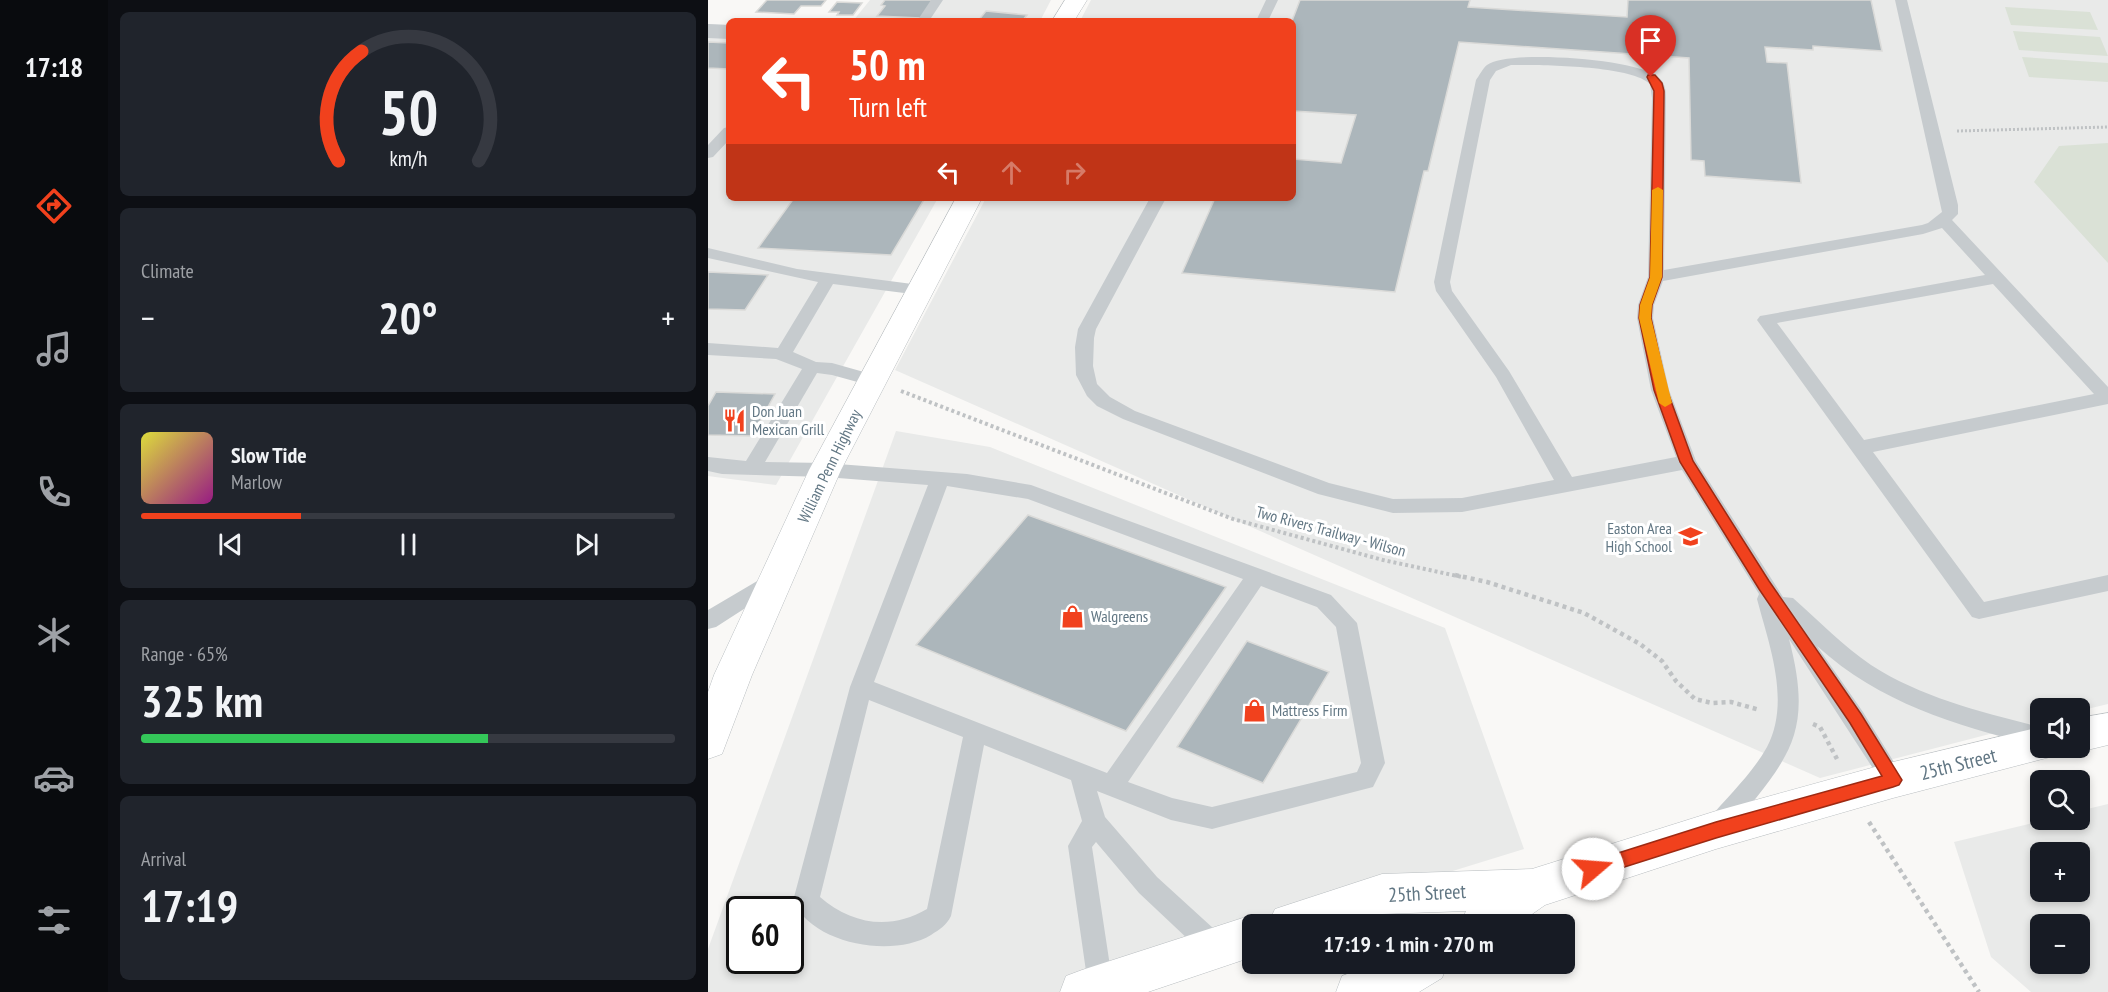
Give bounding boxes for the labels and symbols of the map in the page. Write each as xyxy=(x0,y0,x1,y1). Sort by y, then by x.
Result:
pin xyxy=(1625,15,1676,77)
place label: Don Juan Mexican Grill xyxy=(752,401,825,439)
street label: William Penn Highway xyxy=(793,406,865,526)
restaurant icon: Don Juan Mexican Grill xyxy=(721,407,747,433)
street label: Two Rivers Trailway - Wilson xyxy=(1254,501,1408,561)
place label: Easton Area High School xyxy=(1605,518,1672,556)
school or university icon: Easton Area High School xyxy=(1677,524,1703,550)
shop icon: Walgreens xyxy=(1060,603,1086,629)
place label: Walgreens xyxy=(1091,606,1148,626)
shop icon: Mattress Firm xyxy=(1241,697,1267,723)
place label: Mattress Firm xyxy=(1272,700,1347,720)
street label: 25th Street xyxy=(1917,742,1999,786)
position arrow xyxy=(1561,837,1625,901)
street label: 25th Street xyxy=(1387,878,1467,908)
speed limit sign: 60 xyxy=(726,896,804,974)

